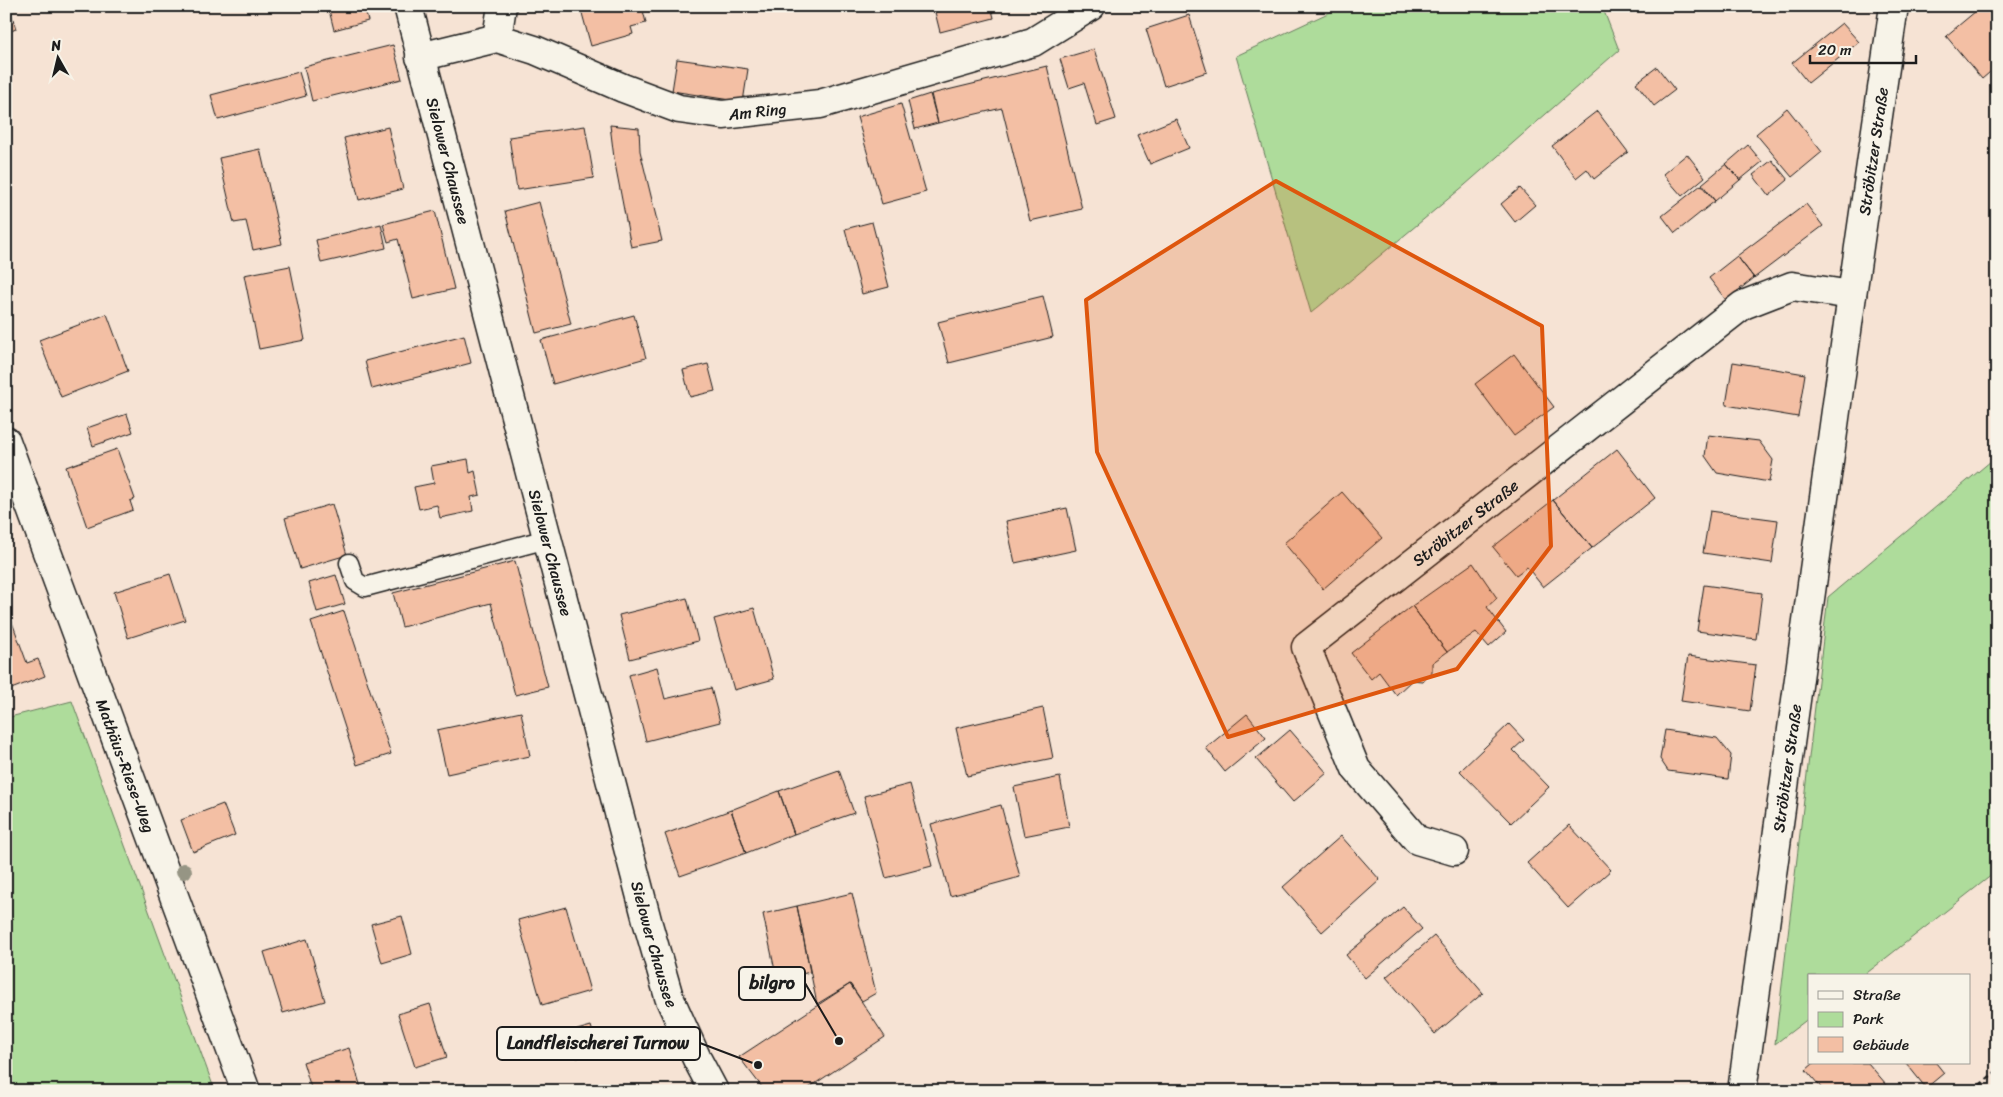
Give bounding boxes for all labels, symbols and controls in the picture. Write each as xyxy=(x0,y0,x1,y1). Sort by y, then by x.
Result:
north arrow xyxy=(32,32,82,82)
scale bar xyxy=(1810,32,1917,64)
text: N xyxy=(49,33,63,59)
text: 20 m xyxy=(1818,37,1852,63)
street label: Ströbitzer Straße xyxy=(1850,85,1897,217)
street label: Sielower Chaussee xyxy=(417,94,479,228)
street label: Am Ring xyxy=(726,94,788,129)
street label: Ströbitzer Straße xyxy=(1406,472,1525,574)
street label: Sielower Chaussee xyxy=(520,486,581,620)
street label: Mathäus-Riese-Weg xyxy=(87,695,163,837)
street label: Ströbitzer Straße xyxy=(1764,702,1810,834)
street label: Sielower Chaussee xyxy=(622,878,686,1013)
callout: bilgro xyxy=(739,967,805,1000)
text: bilgro xyxy=(748,967,796,999)
legend xyxy=(1808,974,1970,1064)
text: Straße xyxy=(1853,982,1901,1008)
text: Park xyxy=(1853,1006,1884,1032)
callout: Landfleischerei Turnow xyxy=(497,1027,700,1060)
text: Landfleischerei Turnow xyxy=(507,1027,690,1059)
text: Gebäude xyxy=(1853,1032,1909,1058)

